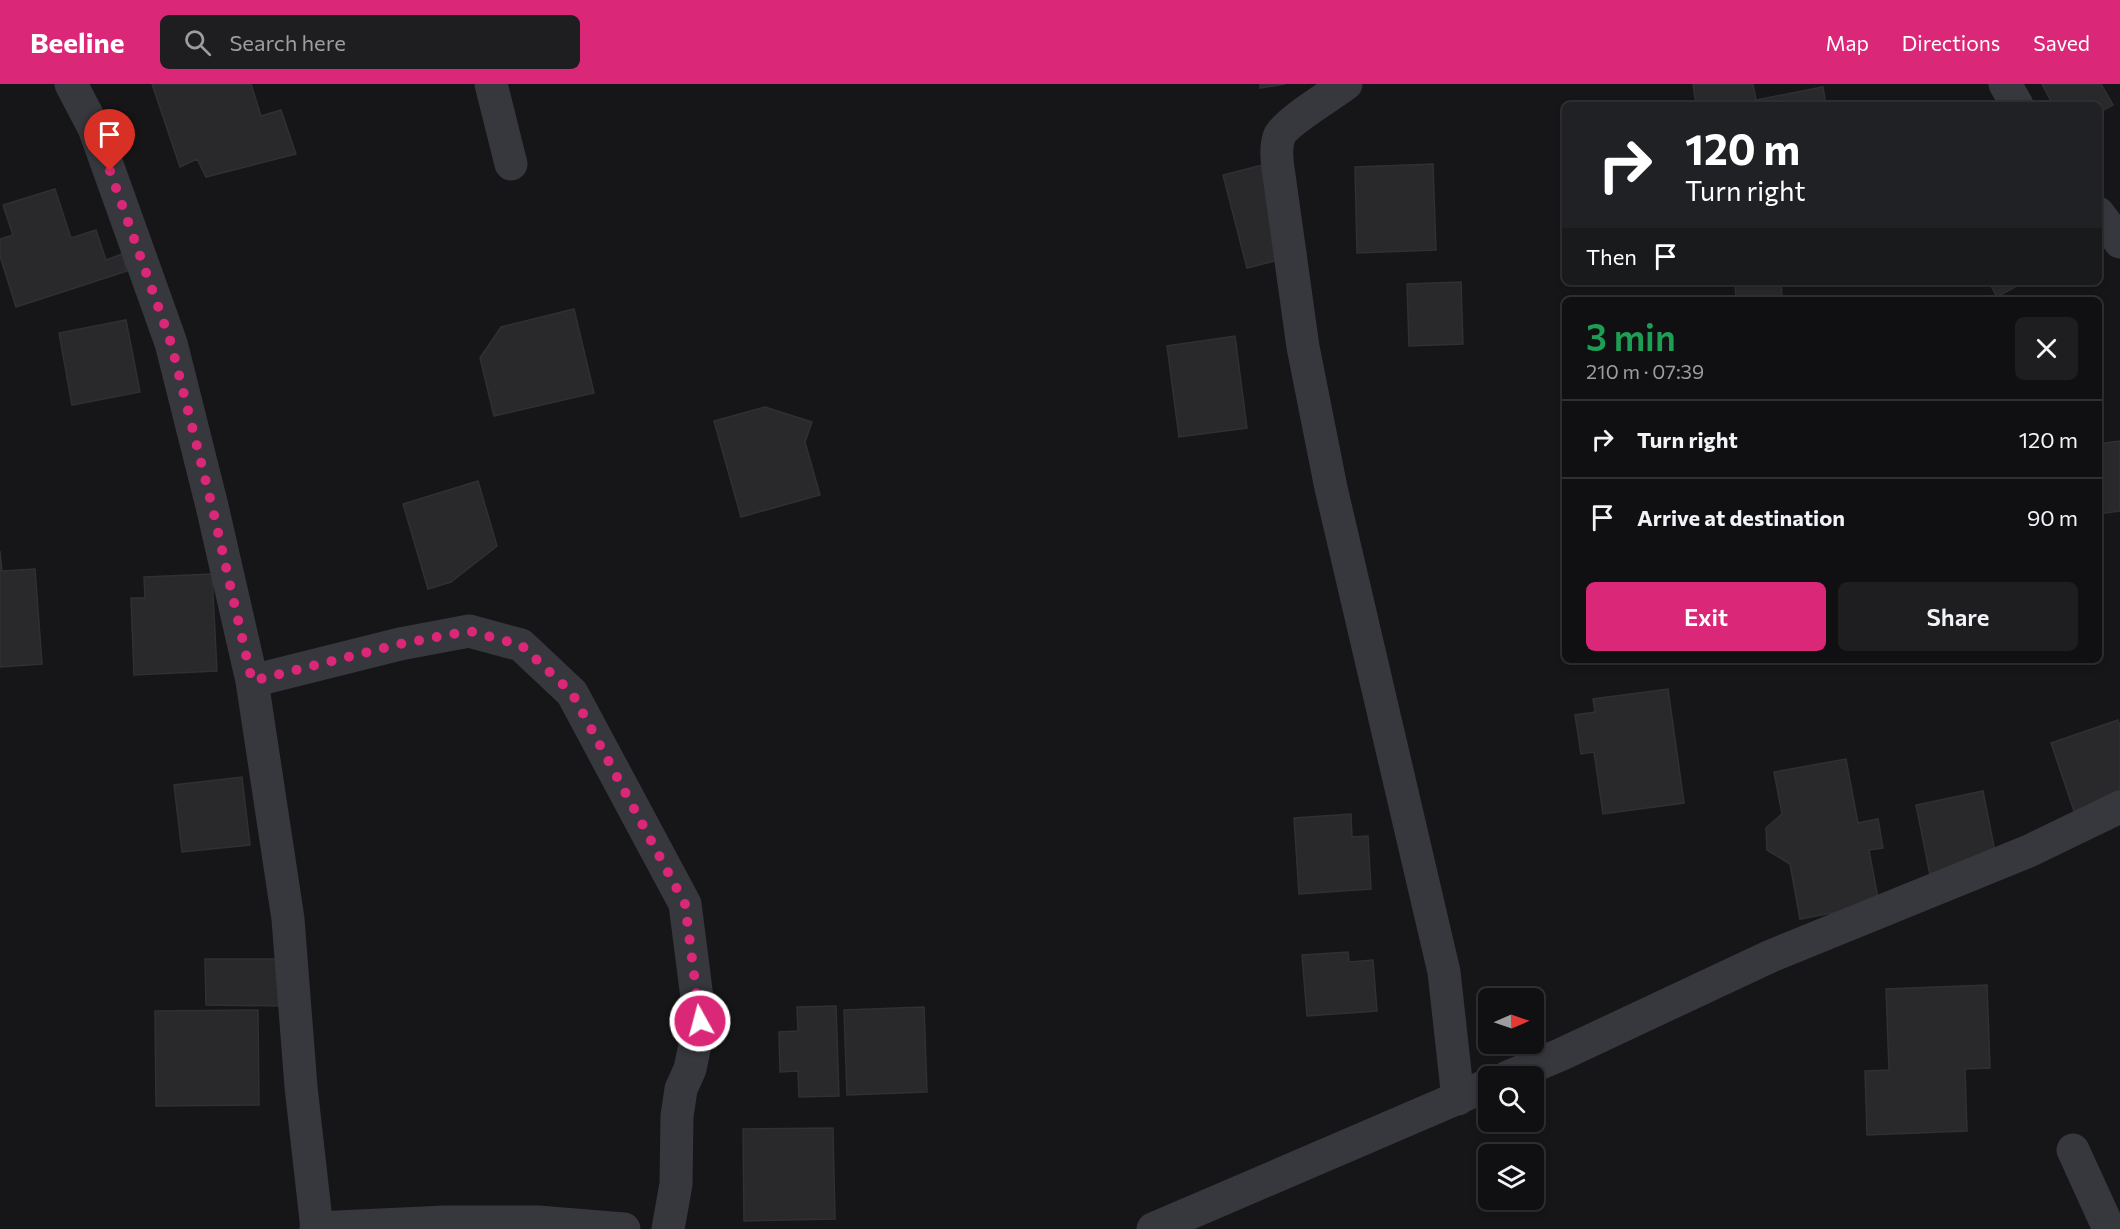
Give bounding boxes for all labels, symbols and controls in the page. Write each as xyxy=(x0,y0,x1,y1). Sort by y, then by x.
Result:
search box xyxy=(160,15,580,69)
text: Beeline xyxy=(30,25,124,59)
icon: search xyxy=(181,26,214,59)
text: Search here xyxy=(229,29,346,56)
text: Map xyxy=(1826,30,1869,55)
text: Directions xyxy=(1902,30,2000,55)
text: Saved xyxy=(2033,30,2090,55)
pin xyxy=(84,109,135,171)
icon: arrive xyxy=(93,118,126,151)
text: 120 m xyxy=(1685,122,1800,174)
icon: right xyxy=(1586,126,1664,204)
text: Turn right xyxy=(1685,174,1805,207)
icon: arrive xyxy=(1649,240,1682,273)
text: Then xyxy=(1586,243,1637,270)
text: 3 min xyxy=(1586,314,1676,358)
button: close xyxy=(2015,317,2078,380)
text: 210 m · 07:39 xyxy=(1586,359,1704,383)
icon: right xyxy=(1586,423,1619,456)
text: Turn right xyxy=(1637,426,1738,453)
text: 120 m xyxy=(2019,426,2078,453)
icon: arrive xyxy=(1586,501,1619,534)
text: Arrive at destination xyxy=(1637,504,1845,531)
text: 90 m xyxy=(2027,504,2078,531)
button: Exit xyxy=(1586,582,1826,651)
button: Share xyxy=(1838,582,2078,651)
north arrow xyxy=(1478,988,1544,1054)
map controls xyxy=(1478,988,1544,1210)
position arrow xyxy=(668,989,732,1053)
button: search xyxy=(1478,1066,1544,1132)
button: layers xyxy=(1478,1144,1544,1210)

